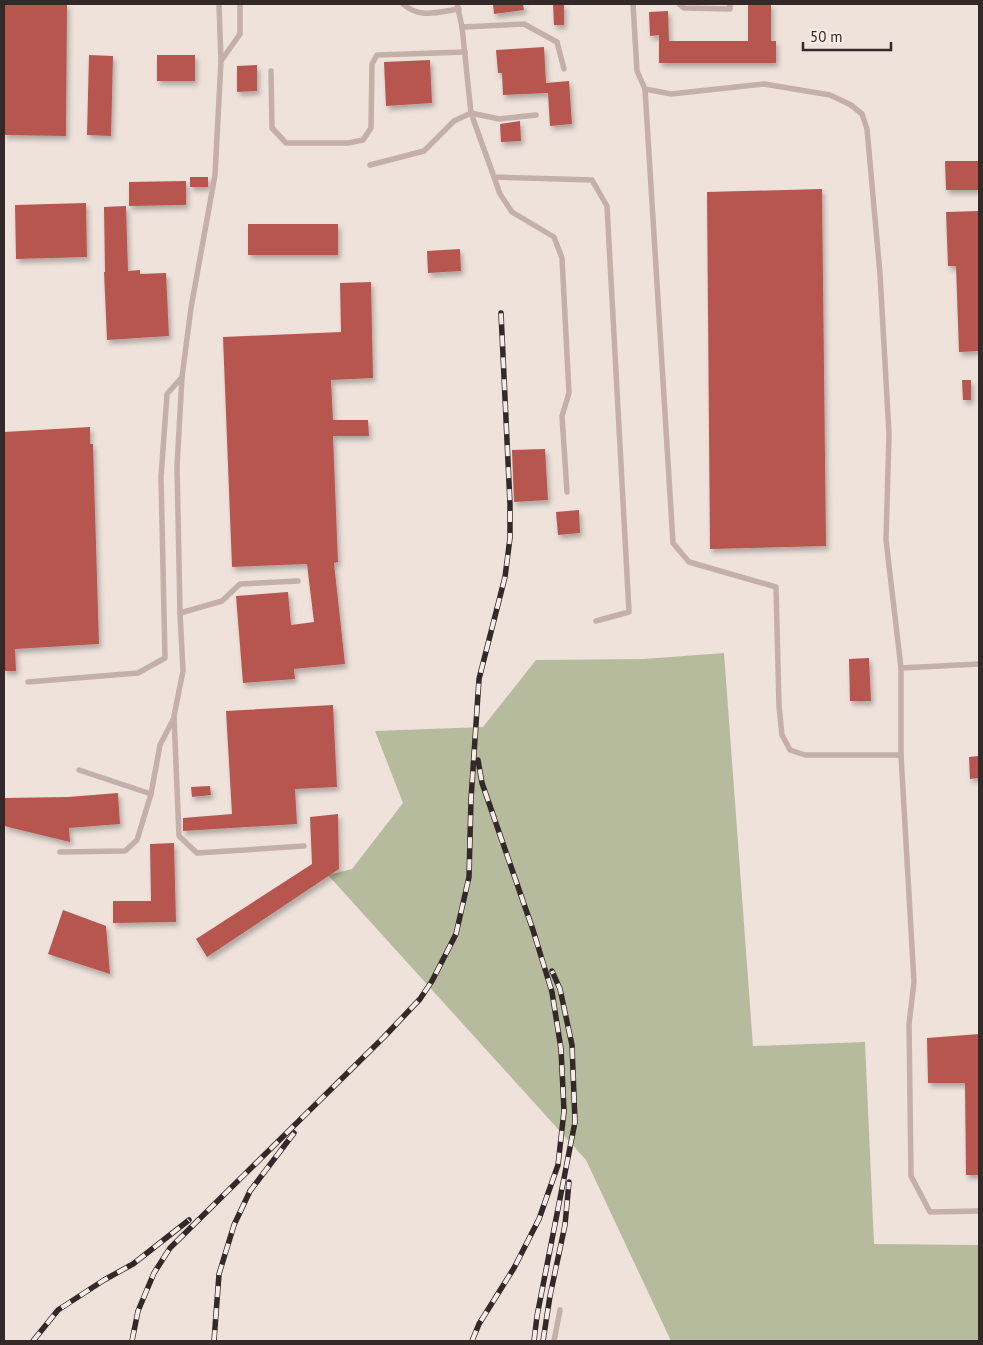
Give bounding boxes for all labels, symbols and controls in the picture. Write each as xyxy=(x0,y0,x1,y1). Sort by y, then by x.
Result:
scale bar xyxy=(803,20,890,52)
text: 50 m xyxy=(810,27,843,46)

